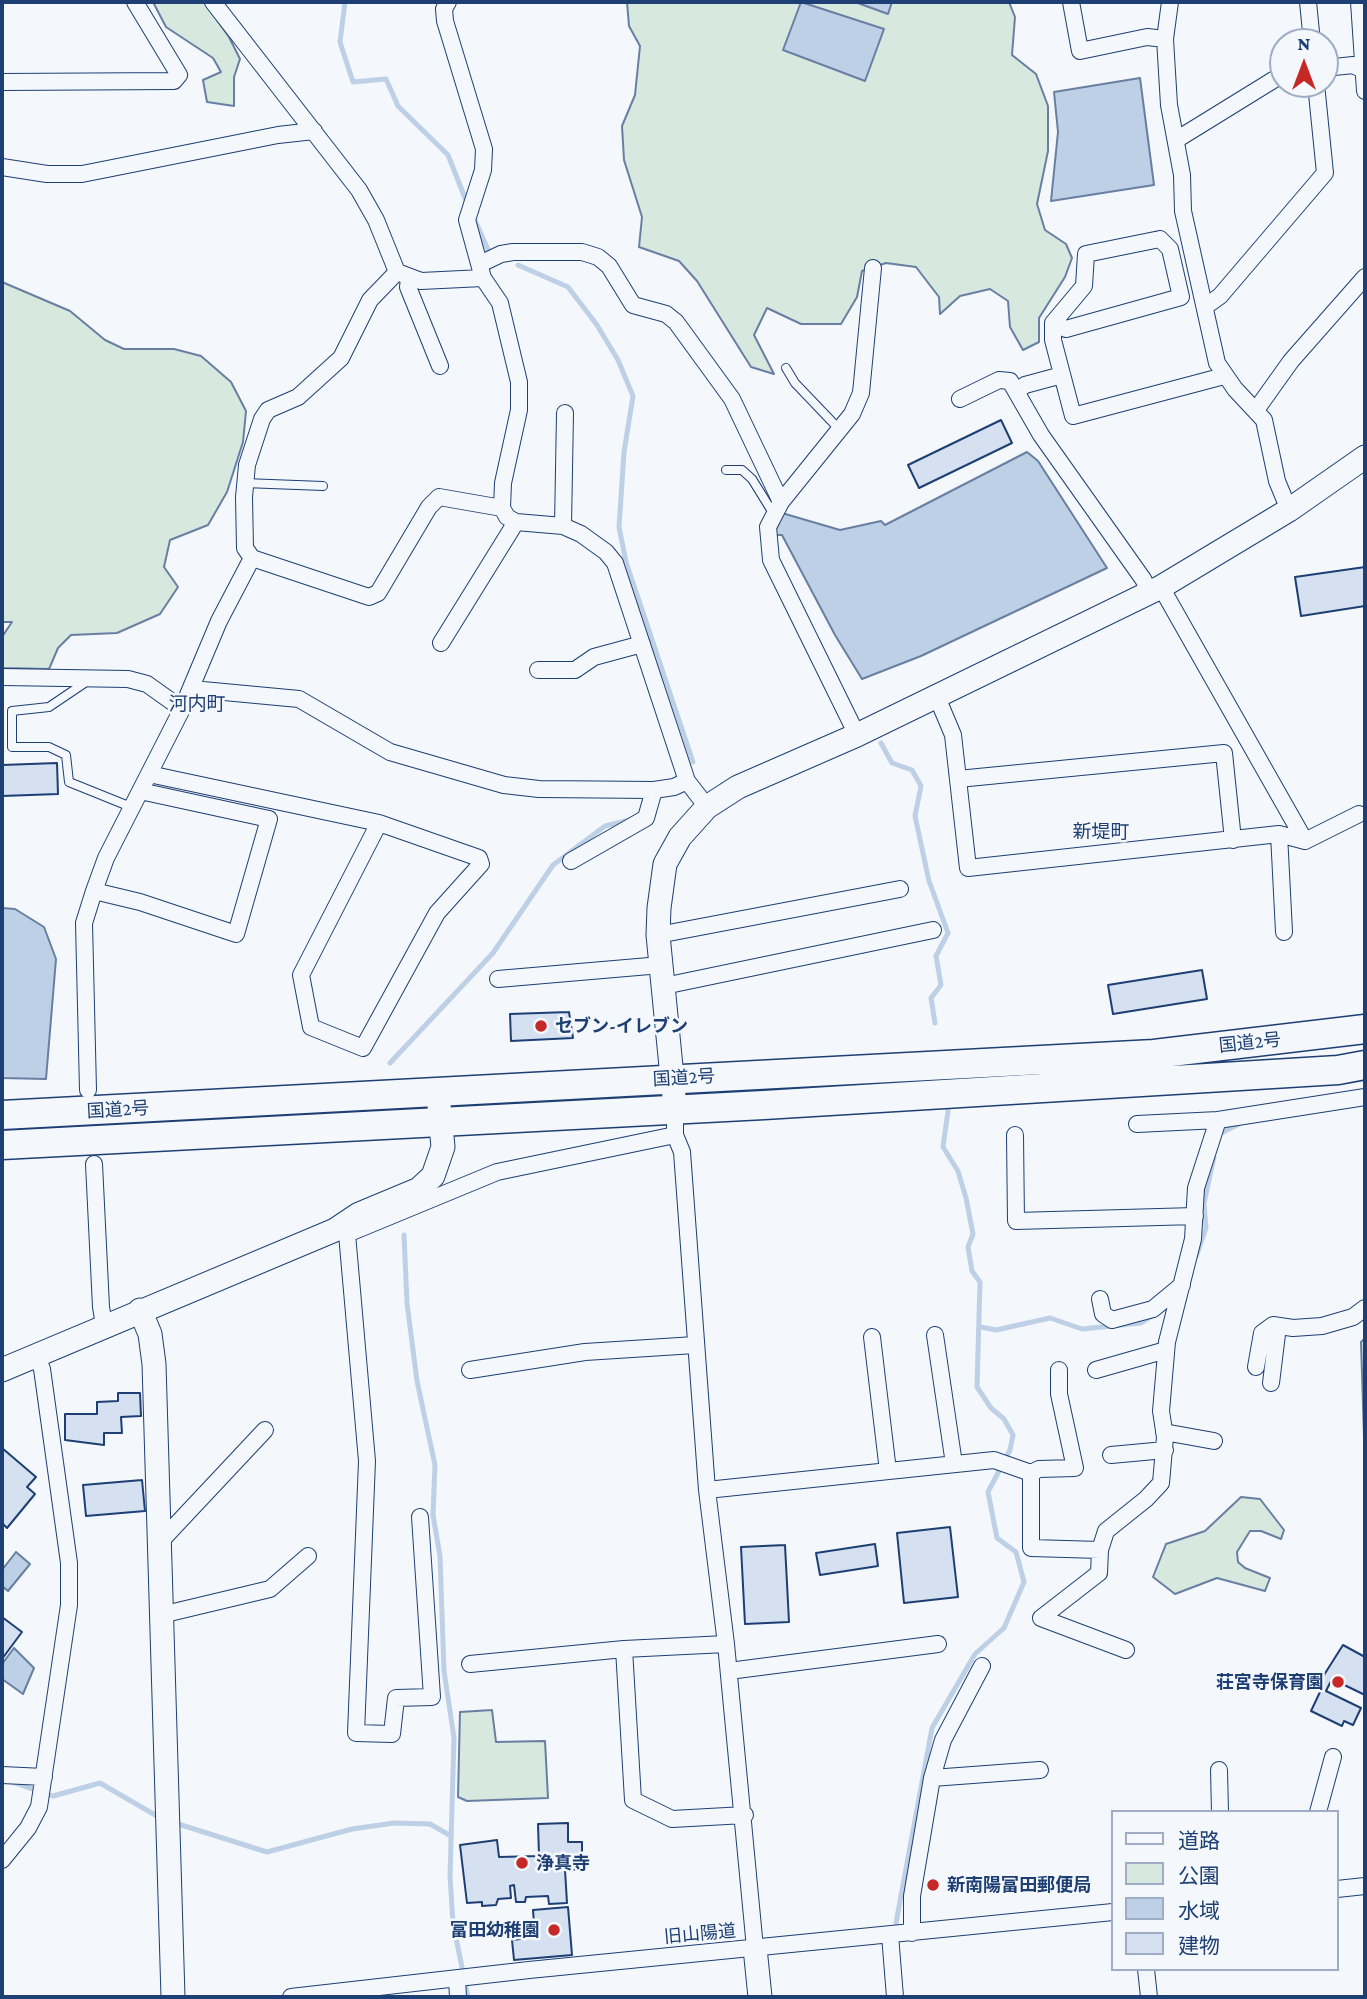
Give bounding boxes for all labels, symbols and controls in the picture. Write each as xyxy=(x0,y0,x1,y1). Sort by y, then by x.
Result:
north arrow xyxy=(1269,28,1339,98)
text: N xyxy=(1298,33,1310,54)
district label: 河内町 xyxy=(169,693,225,715)
district label: 新堤町 xyxy=(1073,821,1129,843)
place label: セブン-イレブン xyxy=(555,1015,688,1037)
marker: セブン-イレブン xyxy=(533,1018,549,1034)
street label: 国道2号 xyxy=(1218,1029,1282,1057)
street label: 国道2号 xyxy=(652,1066,716,1090)
street label: 国道2号 xyxy=(86,1098,150,1122)
place label: 荘宮寺保育園 xyxy=(1216,1671,1324,1693)
marker: 荘宮寺保育園 xyxy=(1330,1674,1346,1690)
legend xyxy=(1112,1810,1339,1971)
text: 道路 xyxy=(1178,1829,1220,1853)
place label: 浄真寺 xyxy=(536,1852,590,1874)
marker: 浄真寺 xyxy=(514,1855,530,1871)
text: 公園 xyxy=(1178,1864,1220,1888)
place label: 新南陽富田郵便局 xyxy=(947,1874,1091,1896)
marker: 新南陽富田郵便局 xyxy=(925,1877,941,1893)
text: 水域 xyxy=(1178,1899,1220,1923)
place label: 富田幼稚園 xyxy=(450,1919,540,1941)
street label: 旧山陽道 xyxy=(663,1920,737,1948)
marker: 富田幼稚園 xyxy=(546,1922,562,1938)
text: 建物 xyxy=(1178,1934,1220,1958)

